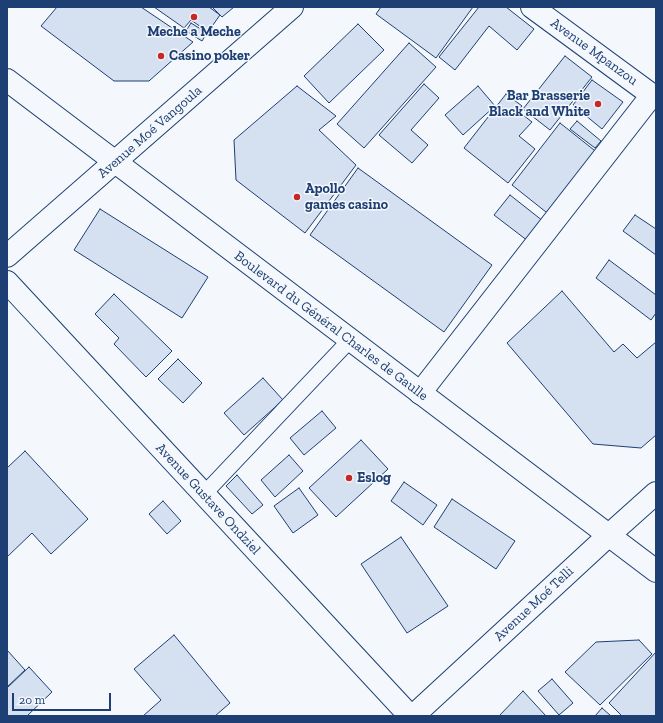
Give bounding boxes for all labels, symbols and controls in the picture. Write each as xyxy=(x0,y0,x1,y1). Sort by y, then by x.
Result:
marker: Meche a Meche xyxy=(189,12,199,22)
street label: Avenue Mpanzou xyxy=(547,15,641,89)
place label: Meche a Meche xyxy=(147,24,241,40)
place label: Casino poker xyxy=(169,48,250,64)
marker: Casino poker xyxy=(156,51,166,61)
street label: Avenue Moé Vangoula xyxy=(94,82,206,182)
place label: Bar Brasserie Black and White xyxy=(489,88,590,120)
marker: Bar Brasserie Black and White xyxy=(593,99,603,109)
place label: Apollo games casino xyxy=(305,181,388,214)
marker: Apollo games casino xyxy=(292,192,302,202)
street label: Boulevard du Général Charles de Gaulle xyxy=(231,248,431,404)
street label: Avenue Gustave Ondziel xyxy=(152,440,264,558)
place label: Eslog xyxy=(357,470,391,486)
marker: Eslog xyxy=(344,473,354,483)
street label: Avenue Moé Telli xyxy=(491,563,577,645)
scale bar xyxy=(14,685,113,711)
text: 20 m xyxy=(19,693,45,707)

